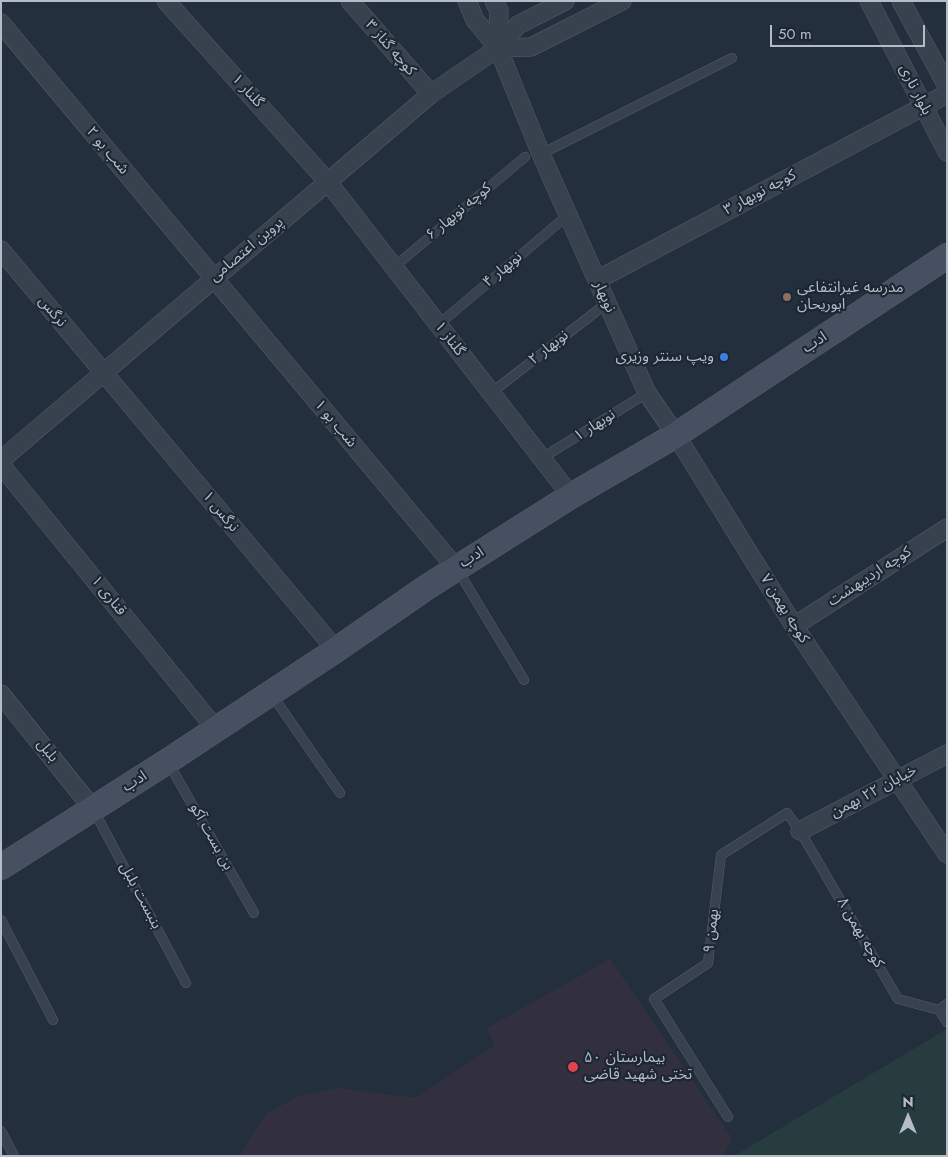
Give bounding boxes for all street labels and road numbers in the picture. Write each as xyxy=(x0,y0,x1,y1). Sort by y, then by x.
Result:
street label: کوچه گناز ۳ xyxy=(361,16,419,80)
street label: بلوار ناری xyxy=(895,62,935,118)
street label: گلنار ۱ xyxy=(227,71,267,111)
street label: شب بو ۲ xyxy=(82,123,132,179)
street label: کوچه نوبهار ۳ xyxy=(721,166,799,220)
street label: کوچه نوبهار ۶ xyxy=(423,180,495,244)
street label: پروین اعتصامی xyxy=(206,214,288,286)
street label: نوبهار ۴ xyxy=(480,248,526,292)
street label: نوبهار xyxy=(589,278,619,316)
street label: نرگس xyxy=(34,293,70,331)
street label: گلناز ۱ xyxy=(430,318,468,360)
street label: نوبهار ۲ xyxy=(525,327,573,369)
street label: ادب xyxy=(799,328,831,358)
street label: شب بو ۱ xyxy=(310,396,360,452)
street label: نوبهار ۱ xyxy=(571,406,619,446)
street label: نرگس ۱ xyxy=(198,488,242,536)
street label: کوچه اردیبهشت xyxy=(825,543,915,611)
street label: ادب xyxy=(456,544,488,572)
street label: کوچه بهمن ۷ xyxy=(756,571,812,647)
street label: قناری ۱ xyxy=(86,572,130,620)
street label: بلبل xyxy=(32,736,62,766)
street label: خیابان ۲۲ بهمن xyxy=(828,762,920,822)
street label: ادب xyxy=(119,768,151,796)
street label: بن بست آکو xyxy=(185,800,237,874)
street label: بنبست بلبل xyxy=(115,860,165,932)
street label: کوچه بهمن ۸ xyxy=(833,895,887,971)
street label: بهمن ۹ xyxy=(700,908,724,954)

